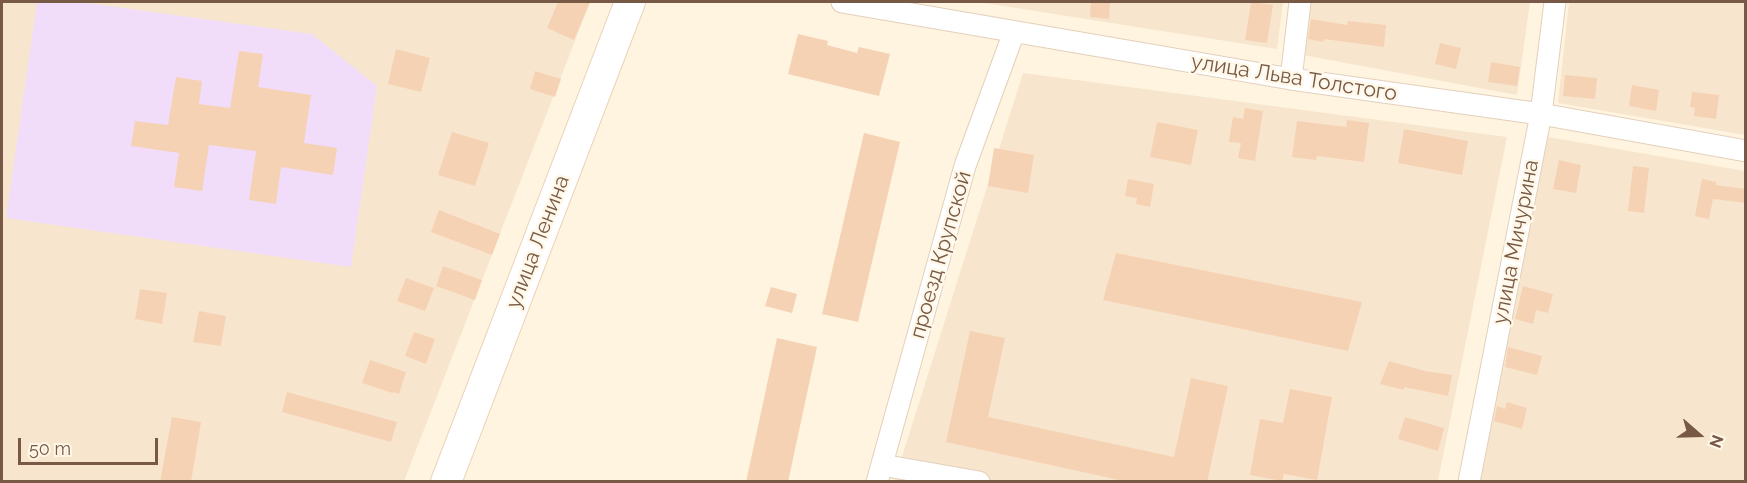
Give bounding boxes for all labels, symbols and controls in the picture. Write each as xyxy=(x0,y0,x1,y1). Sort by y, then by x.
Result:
street label: улица Льва Толстого xyxy=(1189,49,1399,107)
street label: улица Мичурина xyxy=(1488,158,1544,326)
street label: проезд Крупской xyxy=(905,168,977,342)
street label: улица Ленина xyxy=(501,172,575,312)
north arrow xyxy=(1669,405,1729,465)
scale bar xyxy=(21,426,160,464)
text: N xyxy=(1705,432,1727,450)
text: 50 m xyxy=(29,438,71,459)

